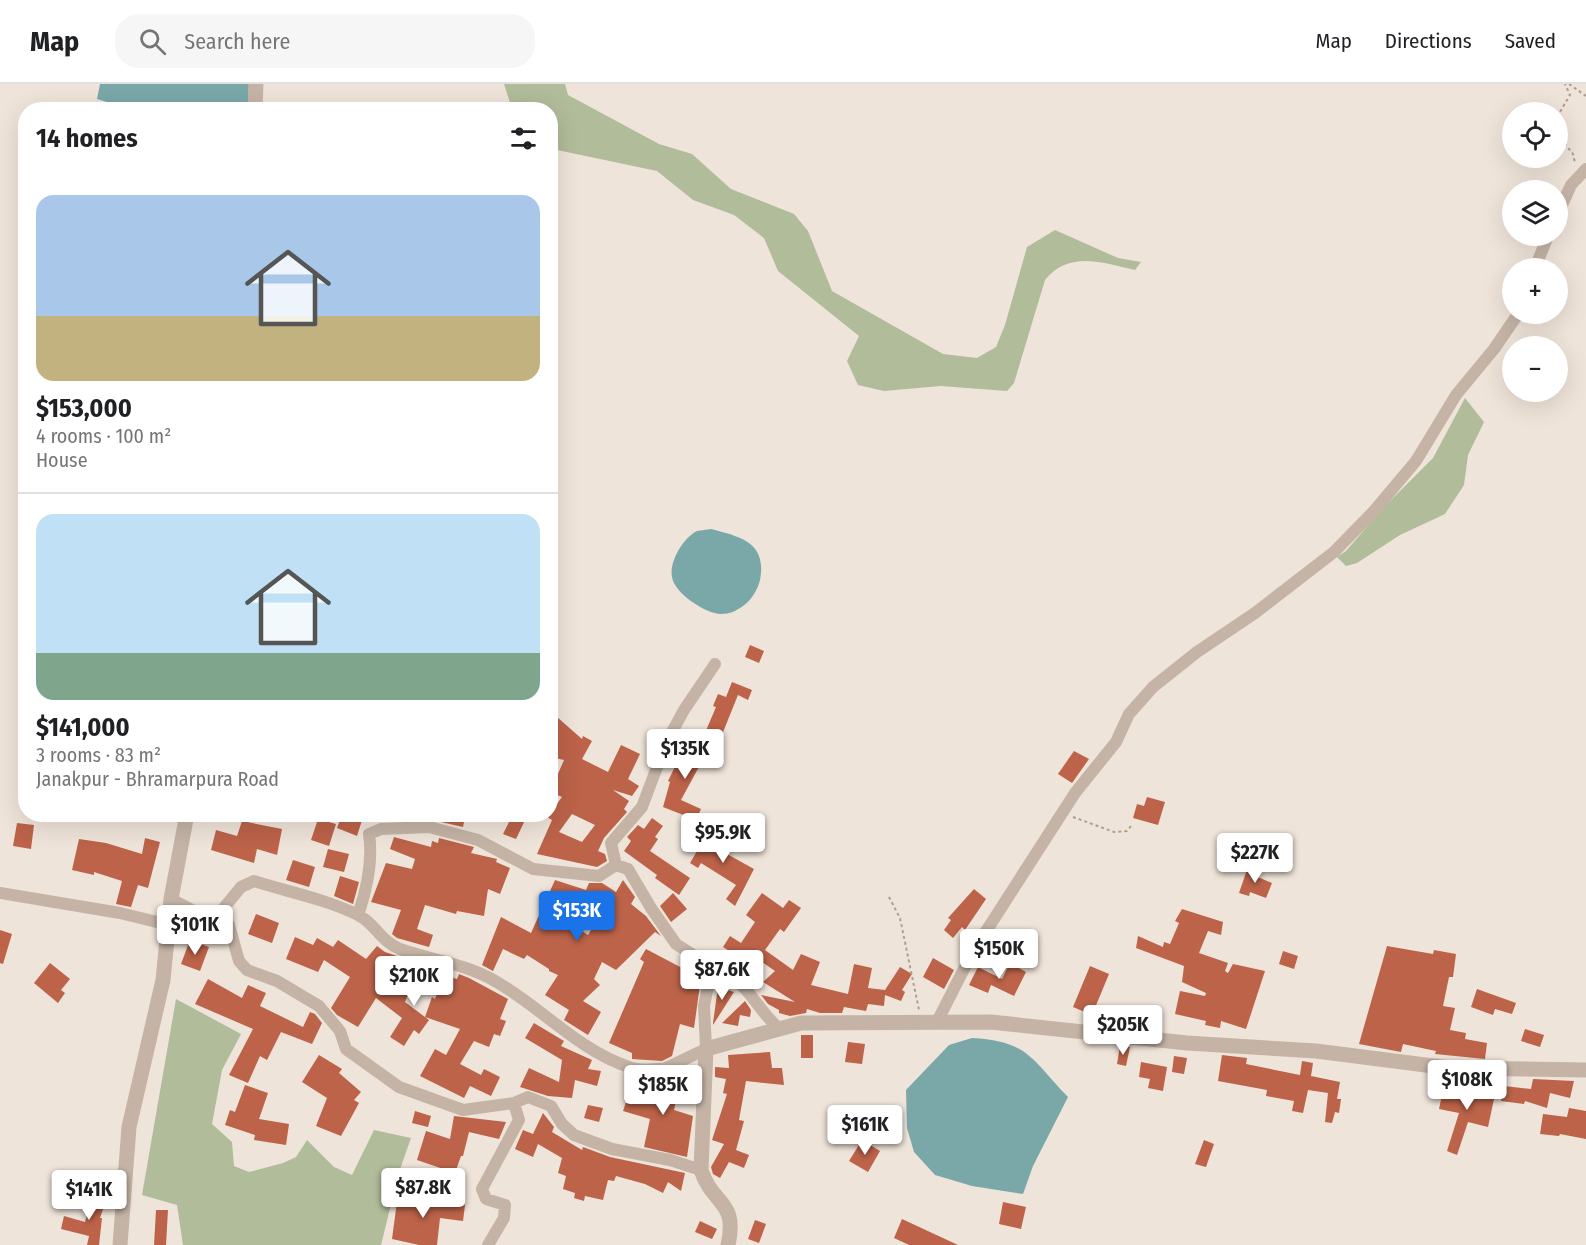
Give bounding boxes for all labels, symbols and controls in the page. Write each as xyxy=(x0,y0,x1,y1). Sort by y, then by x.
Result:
search box xyxy=(115,14,535,68)
text: Map xyxy=(30,25,79,58)
icon: search xyxy=(136,25,169,58)
text: Search here xyxy=(184,28,290,55)
text: Map xyxy=(1315,28,1352,54)
text: Directions xyxy=(1385,28,1472,54)
text: Saved xyxy=(1505,28,1556,54)
map controls xyxy=(1502,102,1568,402)
button: locate xyxy=(1502,102,1568,168)
icon: filters xyxy=(507,122,540,155)
text: 14 homes xyxy=(36,123,138,154)
button: layers xyxy=(1502,180,1568,246)
icon: home xyxy=(234,234,342,342)
button: + xyxy=(1502,258,1568,324)
button: − xyxy=(1502,336,1568,402)
text: $153,000 xyxy=(36,393,132,424)
text: 4 rooms · 100 m² xyxy=(36,424,171,448)
text: House xyxy=(36,448,88,472)
icon: home xyxy=(234,553,342,661)
text: $141,000 xyxy=(36,712,130,743)
pin: $135K xyxy=(643,729,727,780)
text: $135K xyxy=(661,736,709,760)
text: 3 rooms · 83 m² xyxy=(36,743,161,767)
text: Janakpur - Bhramarpura Road xyxy=(36,767,279,791)
pin: $95.9K xyxy=(674,813,772,864)
text: $95.9K xyxy=(695,820,751,844)
pin: $227K xyxy=(1213,833,1297,884)
text: $227K xyxy=(1231,840,1279,864)
pin: $153K xyxy=(535,891,619,942)
text: $153K xyxy=(553,898,601,922)
pin: $101K xyxy=(153,905,237,956)
text: $101K xyxy=(171,912,219,936)
pin: $150K xyxy=(957,929,1041,980)
text: $150K xyxy=(974,936,1024,960)
pin: $87.6K xyxy=(673,950,771,1001)
pin: $210K xyxy=(372,956,456,1007)
text: $87.6K xyxy=(694,957,750,981)
text: $210K xyxy=(389,963,439,987)
pin: $205K xyxy=(1081,1005,1165,1056)
text: $205K xyxy=(1097,1012,1149,1036)
pin: $108K xyxy=(1425,1060,1509,1111)
pin: $185K xyxy=(621,1065,705,1116)
text: $108K xyxy=(1442,1067,1492,1091)
text: $185K xyxy=(638,1072,688,1096)
pin: $161K xyxy=(823,1105,907,1156)
text: $161K xyxy=(841,1112,889,1136)
pin: $87.8K xyxy=(374,1168,472,1219)
pin: $141K xyxy=(47,1170,131,1221)
text: $87.8K xyxy=(395,1175,451,1199)
text: $141K xyxy=(66,1177,112,1201)

